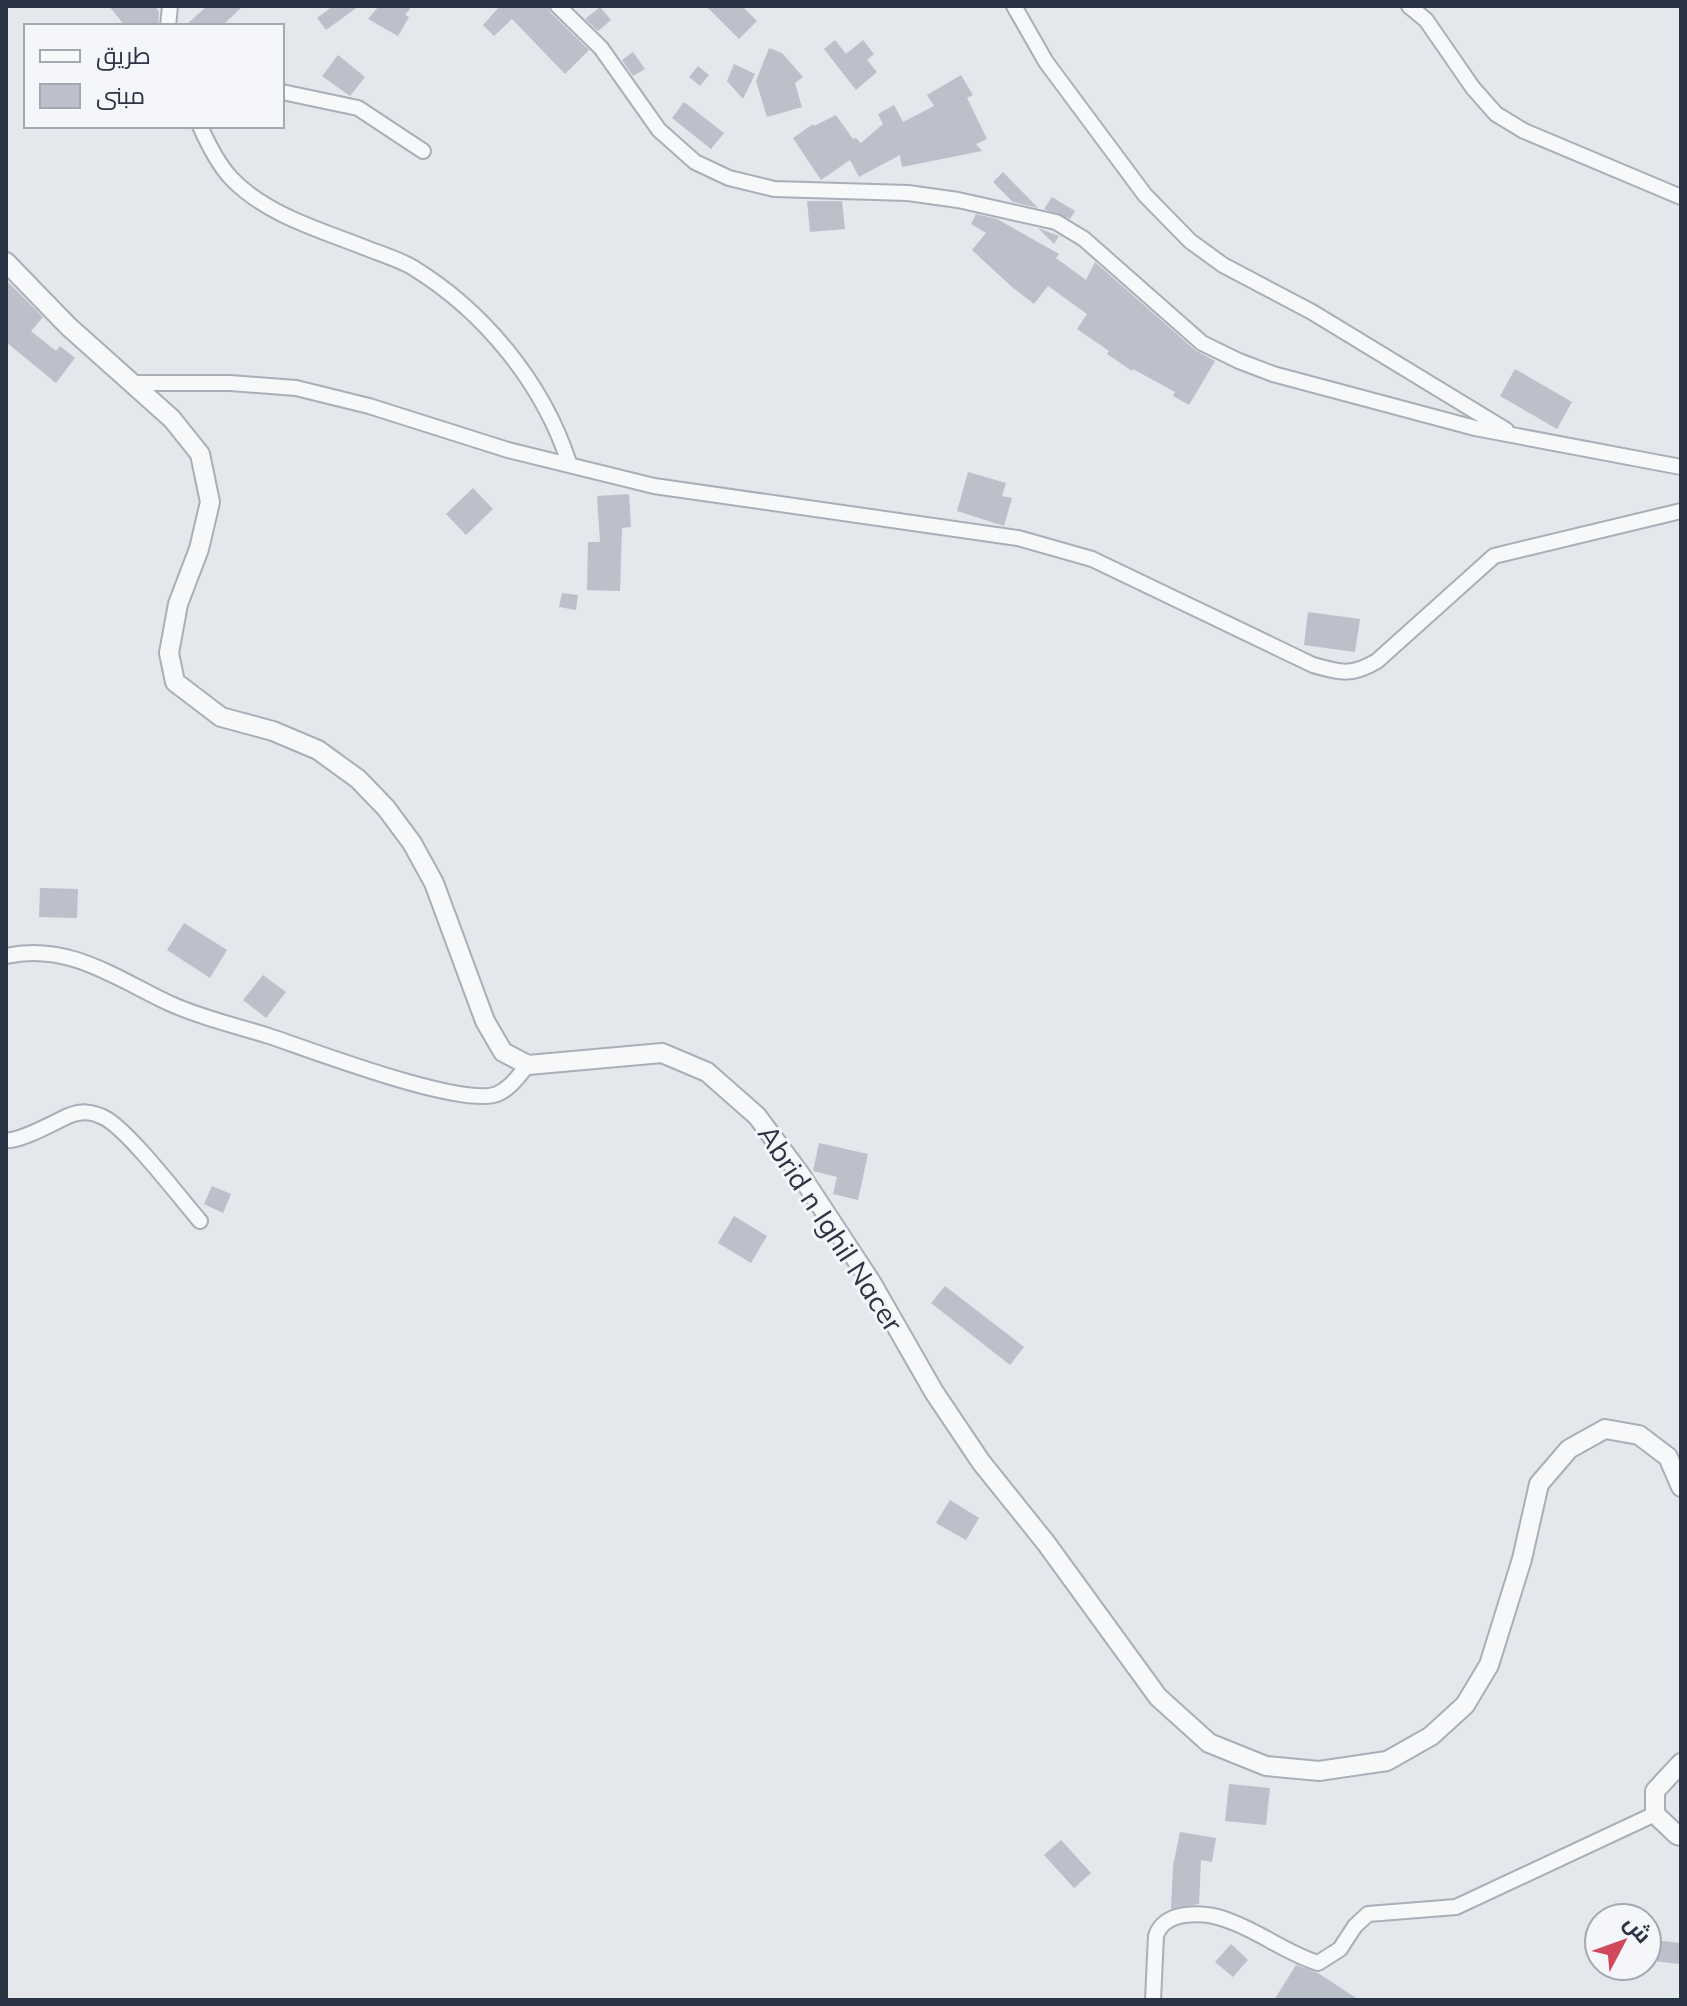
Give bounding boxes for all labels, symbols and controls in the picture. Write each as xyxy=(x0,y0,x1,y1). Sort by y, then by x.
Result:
legend xyxy=(24,24,284,128)
text: طريق xyxy=(96,40,151,71)
text: مبنى xyxy=(96,80,145,110)
street label: Abrid n Ighil Nacer xyxy=(751,1118,911,1339)
north arrow xyxy=(1583,1902,1663,1982)
text: ش xyxy=(1618,1909,1658,1949)

